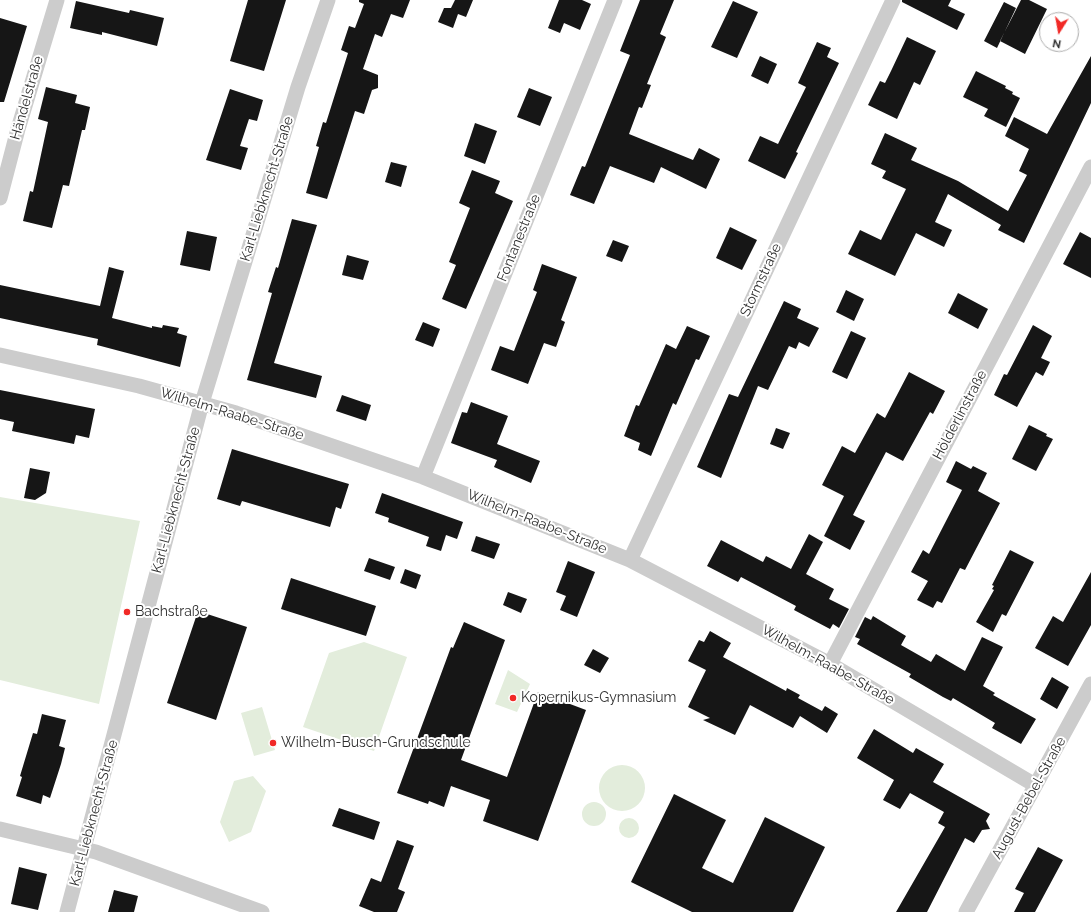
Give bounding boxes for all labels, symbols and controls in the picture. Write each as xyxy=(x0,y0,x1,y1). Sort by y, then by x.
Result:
north arrow xyxy=(1039,12,1079,52)
text: N xyxy=(1051,36,1062,50)
street label: Händelstraße xyxy=(7,54,47,142)
street label: Karl-Liebknecht-Straße xyxy=(237,114,297,264)
street label: Fontanestraße xyxy=(494,192,544,284)
street label: Stormstraße xyxy=(737,241,785,319)
street label: Hölderlinstraße xyxy=(929,367,991,463)
street label: Wilhelm-Raabe-Straße xyxy=(158,384,306,444)
street label: Karl-Liebknecht-Straße xyxy=(148,425,204,575)
street label: Wilhelm-Raabe-Straße xyxy=(465,486,609,558)
place label: Bachstraße xyxy=(135,604,208,620)
marker: Bachstraße xyxy=(122,607,132,617)
street label: Wilhelm-Raabe-Straße xyxy=(759,622,897,708)
place label: Kopernikus-Gymnasium xyxy=(521,690,676,706)
marker: Kopernikus-Gymnasium xyxy=(508,693,518,703)
street label: August-Bebel-Straße xyxy=(988,734,1070,862)
place label: Wilhelm-Busch-Grundschule xyxy=(281,735,471,751)
street label: Karl-Liebknecht-Straße xyxy=(66,738,122,888)
marker: Wilhelm-Busch-Grundschule xyxy=(268,738,278,748)

